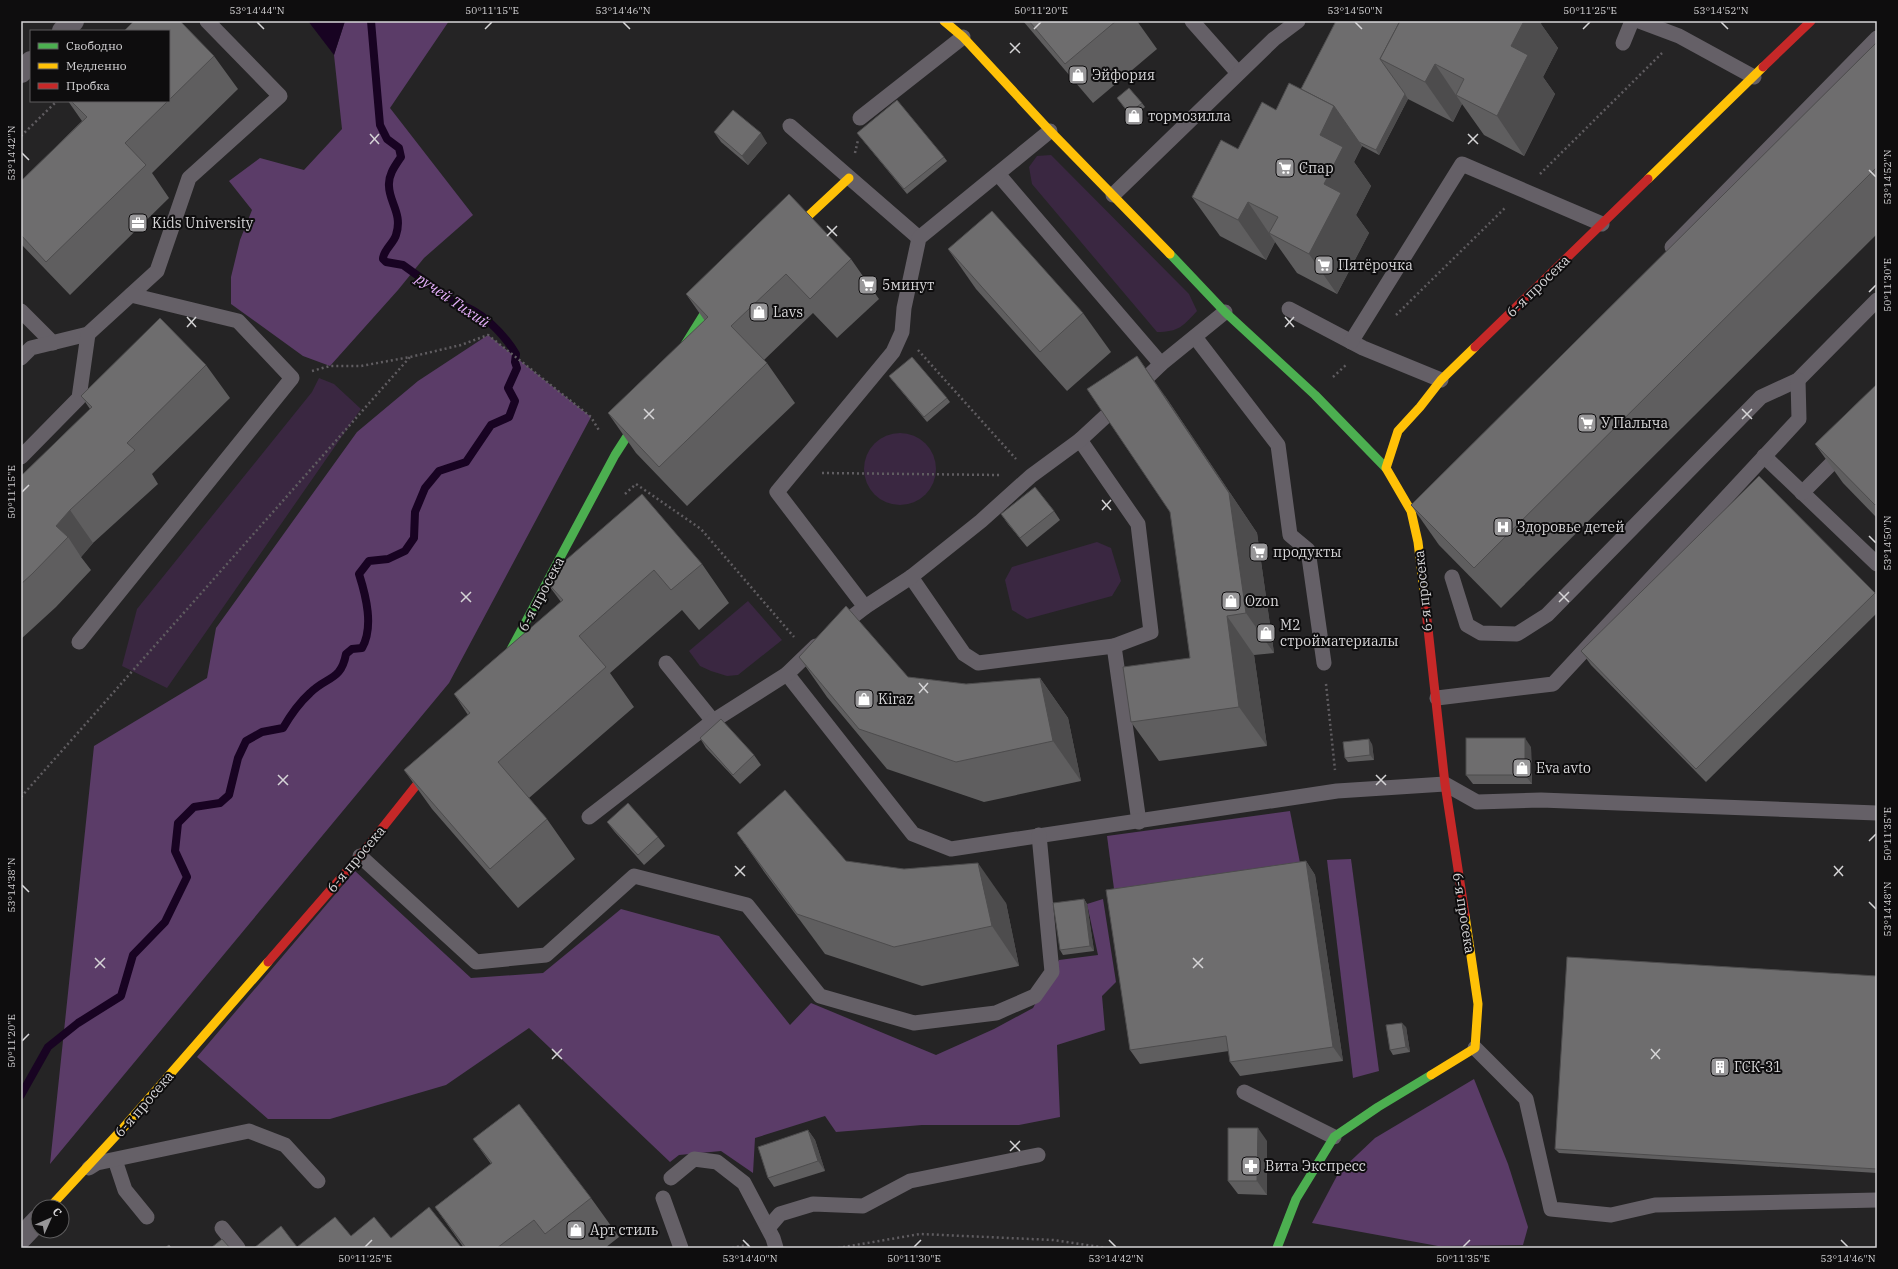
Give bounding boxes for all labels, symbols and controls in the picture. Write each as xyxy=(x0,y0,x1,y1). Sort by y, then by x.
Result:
text: 53°14'44"N xyxy=(230,4,285,17)
text: 50°11'15"E xyxy=(465,4,519,17)
text: 53°14'46"N xyxy=(596,4,651,17)
text: 50°11'20"E xyxy=(1014,4,1068,17)
text: 53°14'50"N xyxy=(1328,4,1383,17)
text: 50°11'25"E xyxy=(1563,4,1617,17)
text: 53°14'52"N xyxy=(1694,4,1749,17)
legend xyxy=(30,30,170,102)
text: Свободно xyxy=(66,38,123,53)
text: Медленно xyxy=(66,58,127,73)
shop icon: Эйфория xyxy=(1067,64,1089,86)
place label: Эйфория xyxy=(1092,66,1155,84)
text: Пробка xyxy=(66,78,110,93)
shop icon: тормозилла xyxy=(1123,105,1145,127)
place label: тормозилла xyxy=(1148,107,1231,125)
text: 53°14'42"N xyxy=(5,125,18,181)
text: 53°14'52"N xyxy=(1881,149,1894,205)
supermarket icon: Спар xyxy=(1274,157,1296,179)
place label: Спар xyxy=(1299,159,1334,177)
office icon: Kids University xyxy=(127,212,149,234)
place label: Kids University xyxy=(152,214,254,232)
street label: 6-я просека xyxy=(1502,251,1574,321)
supermarket icon: Пятёрочка xyxy=(1313,254,1335,276)
place label: Пятёрочка xyxy=(1338,256,1413,274)
text: 50°11'30"E xyxy=(1881,258,1894,312)
water label: ручей Тихий xyxy=(411,267,494,332)
supermarket icon: 5минут xyxy=(857,274,879,296)
place label: 5минут xyxy=(882,276,934,294)
shop icon: Lavs xyxy=(748,301,770,323)
place label: Lavs xyxy=(773,303,803,321)
supermarket icon: У Палыча xyxy=(1576,412,1598,434)
place label: У Палыча xyxy=(1601,414,1669,432)
text: 50°11'15"E xyxy=(5,465,18,519)
text: 53°14'50"N xyxy=(1881,515,1894,571)
hospital icon: Здоровье детей xyxy=(1492,516,1514,538)
place label: Здоровье детей xyxy=(1517,518,1624,536)
supermarket icon: продукты xyxy=(1248,541,1270,563)
place label: продукты xyxy=(1273,543,1342,561)
street label: 6-я просека xyxy=(1410,549,1436,633)
street label: 6-я просека xyxy=(514,553,568,634)
shop icon: Ozon xyxy=(1220,590,1242,612)
place label: Ozon xyxy=(1245,592,1279,610)
place label: М2 стройматериалы xyxy=(1280,616,1399,650)
shop icon: М2 стройматериалы xyxy=(1255,622,1277,644)
shop icon: Kiraz xyxy=(853,688,875,710)
place label: Kiraz xyxy=(878,690,913,708)
shop icon: Eva avto xyxy=(1511,757,1533,779)
place label: Eva avto xyxy=(1536,759,1591,777)
text: 50°11'35"E xyxy=(1881,807,1894,861)
street label: 6-я просека xyxy=(323,822,389,896)
text: 53°14'38"N xyxy=(5,857,18,913)
street label: 6-я просека xyxy=(1449,871,1479,955)
text: 53°14'48"N xyxy=(1881,881,1894,937)
text: 50°11'20"E xyxy=(5,1014,18,1068)
building icon: ГСК-31 xyxy=(1709,1056,1731,1078)
place label: ГСК-31 xyxy=(1734,1058,1782,1076)
street label: 6-я просека xyxy=(110,1067,178,1141)
pharmacy icon: Вита Экспресс xyxy=(1240,1155,1262,1177)
place label: Вита Экспресс xyxy=(1265,1157,1366,1175)
north arrow xyxy=(30,1199,70,1239)
text: С xyxy=(50,1204,65,1219)
shop icon: Арт стиль xyxy=(565,1219,587,1241)
place label: Арт стиль xyxy=(590,1221,659,1239)
text: 50°11'25"E xyxy=(338,1252,392,1265)
text: 53°14'40"N xyxy=(723,1252,778,1265)
text: 50°11'30"E xyxy=(887,1252,941,1265)
text: 53°14'42"N xyxy=(1089,1252,1144,1265)
text: 50°11'35"E xyxy=(1436,1252,1490,1265)
text: 53°14'46"N xyxy=(1821,1252,1876,1265)

